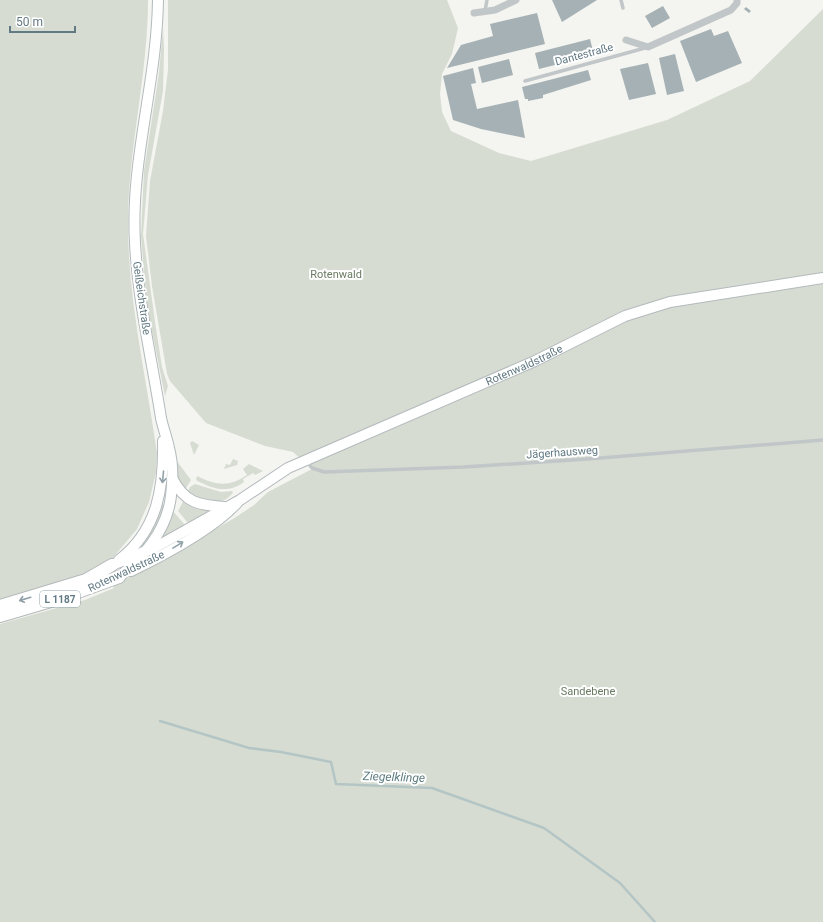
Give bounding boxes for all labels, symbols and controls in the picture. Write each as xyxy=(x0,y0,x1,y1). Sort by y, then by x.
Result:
scale bar xyxy=(10,8,75,34)
text: 50 m xyxy=(16,15,43,29)
street label: Dantestraße xyxy=(554,40,615,69)
street label: Geißeichstraße xyxy=(130,261,153,336)
park label: Rotenwald xyxy=(310,268,362,281)
street label: Rotenwaldstraße xyxy=(484,342,565,389)
street label: Jägerhausweg xyxy=(526,444,598,461)
one-way arrow xyxy=(159,470,167,483)
one-way arrow xyxy=(172,541,184,549)
street label: Rotenwaldstraße xyxy=(86,548,167,595)
road number: L 1187 xyxy=(40,591,80,607)
one-way arrow xyxy=(18,596,31,604)
park label: Sandebene xyxy=(561,685,615,698)
water label: Ziegelklinge xyxy=(362,769,425,785)

